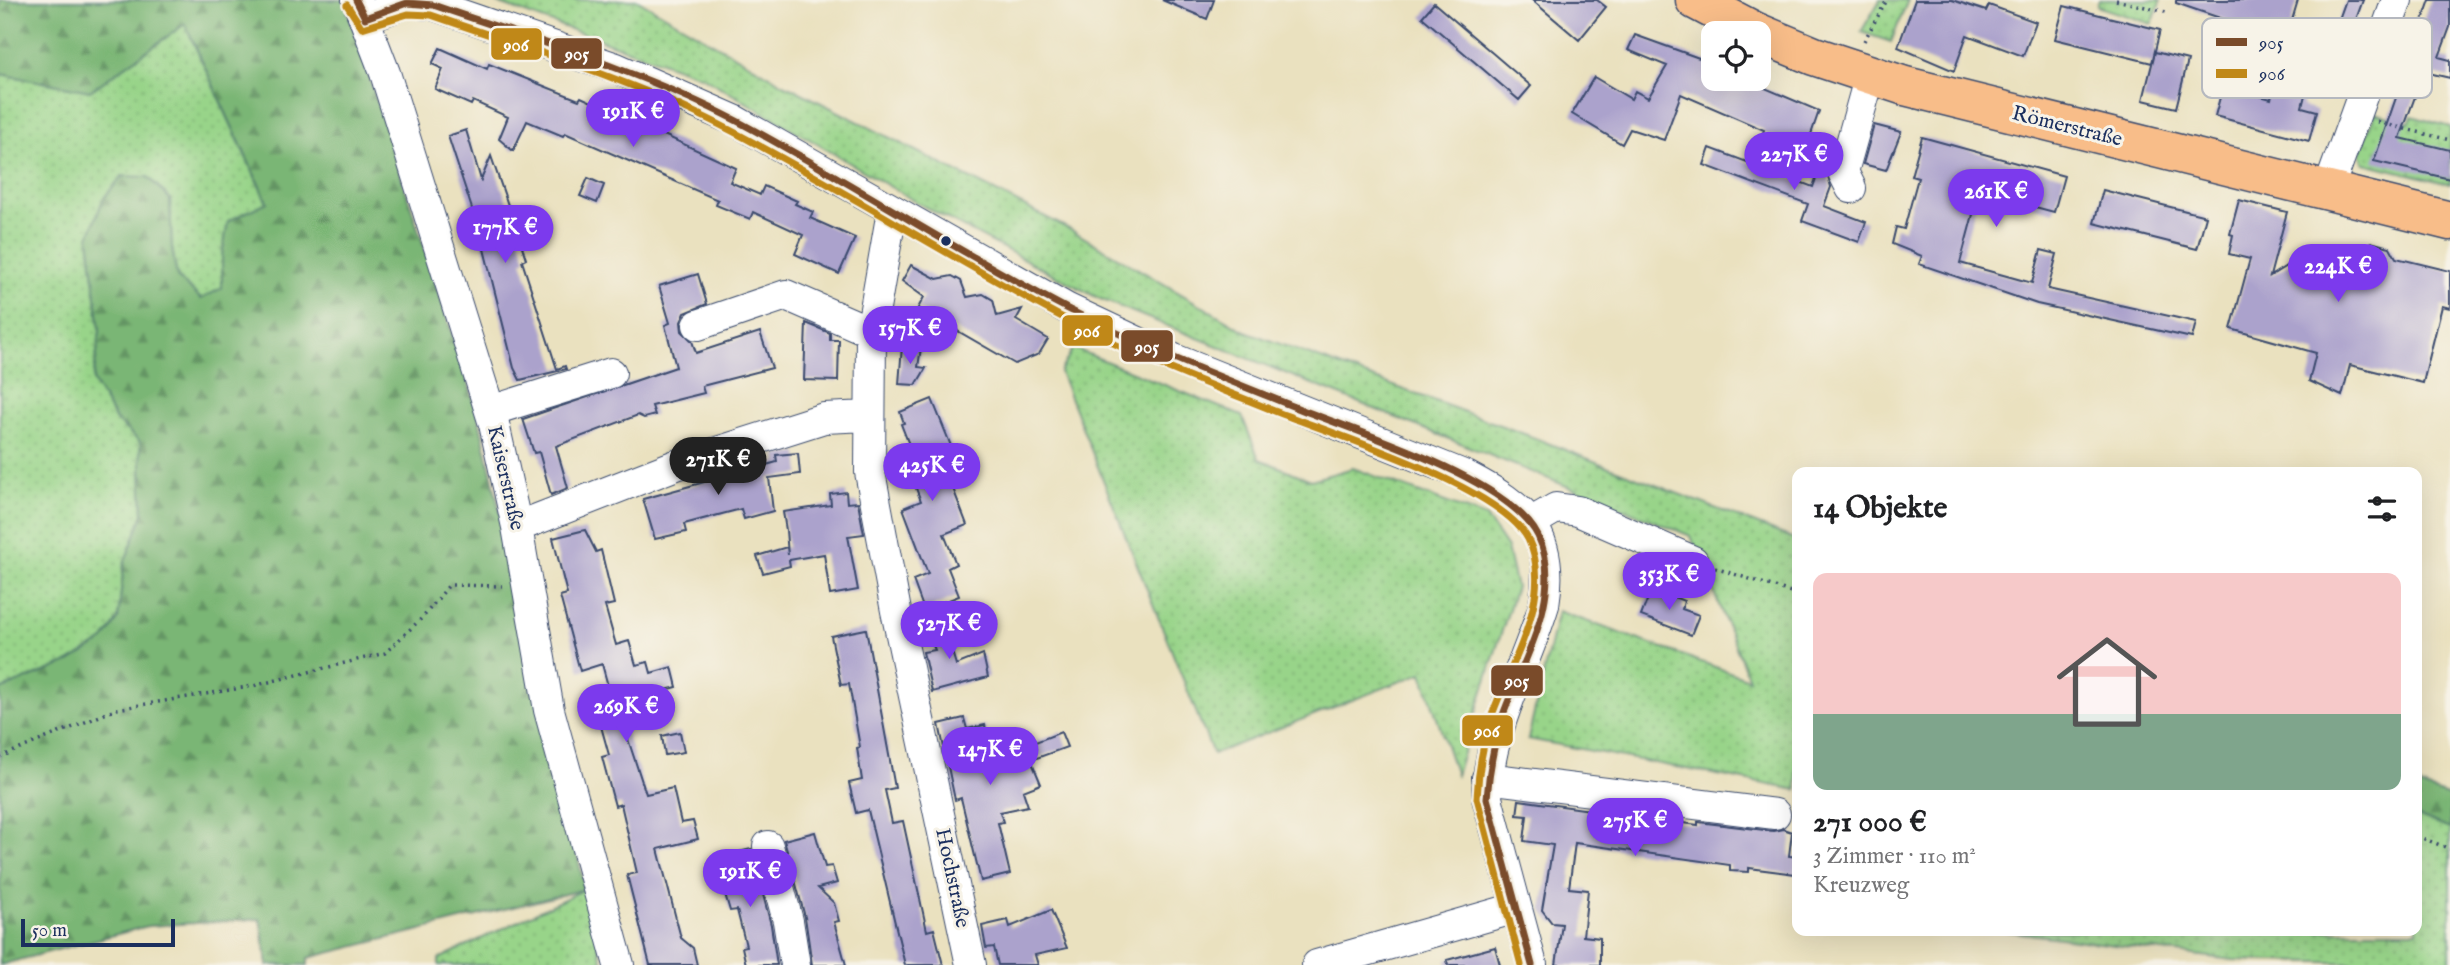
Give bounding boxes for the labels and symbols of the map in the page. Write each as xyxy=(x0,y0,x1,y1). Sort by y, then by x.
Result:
legend xyxy=(2202,18,2432,98)
line badge: 906 xyxy=(490,27,543,61)
text: 905 xyxy=(2258,32,2284,56)
text: 906 xyxy=(502,34,530,58)
line badge: 905 xyxy=(550,37,603,70)
text: 905 xyxy=(564,43,589,67)
text: 906 xyxy=(2258,63,2286,87)
pin: 191K € xyxy=(576,90,690,149)
street label: Römerstraße xyxy=(2009,100,2125,154)
pin: 227K € xyxy=(1737,132,1851,192)
pin: 261K € xyxy=(1939,170,2053,229)
pin: 177K € xyxy=(448,205,562,265)
unlabelled marker xyxy=(939,234,953,248)
pin: 224K € xyxy=(2281,244,2395,304)
pin: 157K € xyxy=(853,306,967,366)
line badge: 906 xyxy=(1061,314,1114,347)
text: 906 xyxy=(1073,320,1101,344)
line badge: 905 xyxy=(1120,329,1174,363)
text: 905 xyxy=(1134,336,1159,360)
street label: Kaiserstraße xyxy=(480,423,530,533)
pin: 271K € xyxy=(661,438,775,497)
pin: 425K € xyxy=(875,444,989,503)
pin: 353K € xyxy=(1612,552,1726,612)
pin: 527K € xyxy=(892,602,1006,661)
line badge: 905 xyxy=(1490,664,1544,697)
text: 905 xyxy=(1504,670,1529,694)
pin: 269K € xyxy=(569,684,683,744)
line badge: 906 xyxy=(1461,714,1514,747)
text: 906 xyxy=(1473,720,1501,744)
pin: 147K € xyxy=(933,728,1047,787)
pin: 275K € xyxy=(1578,798,1692,858)
street label: Hochstraße xyxy=(928,826,976,931)
pin: 191K € xyxy=(693,850,807,909)
scale bar xyxy=(21,916,175,948)

